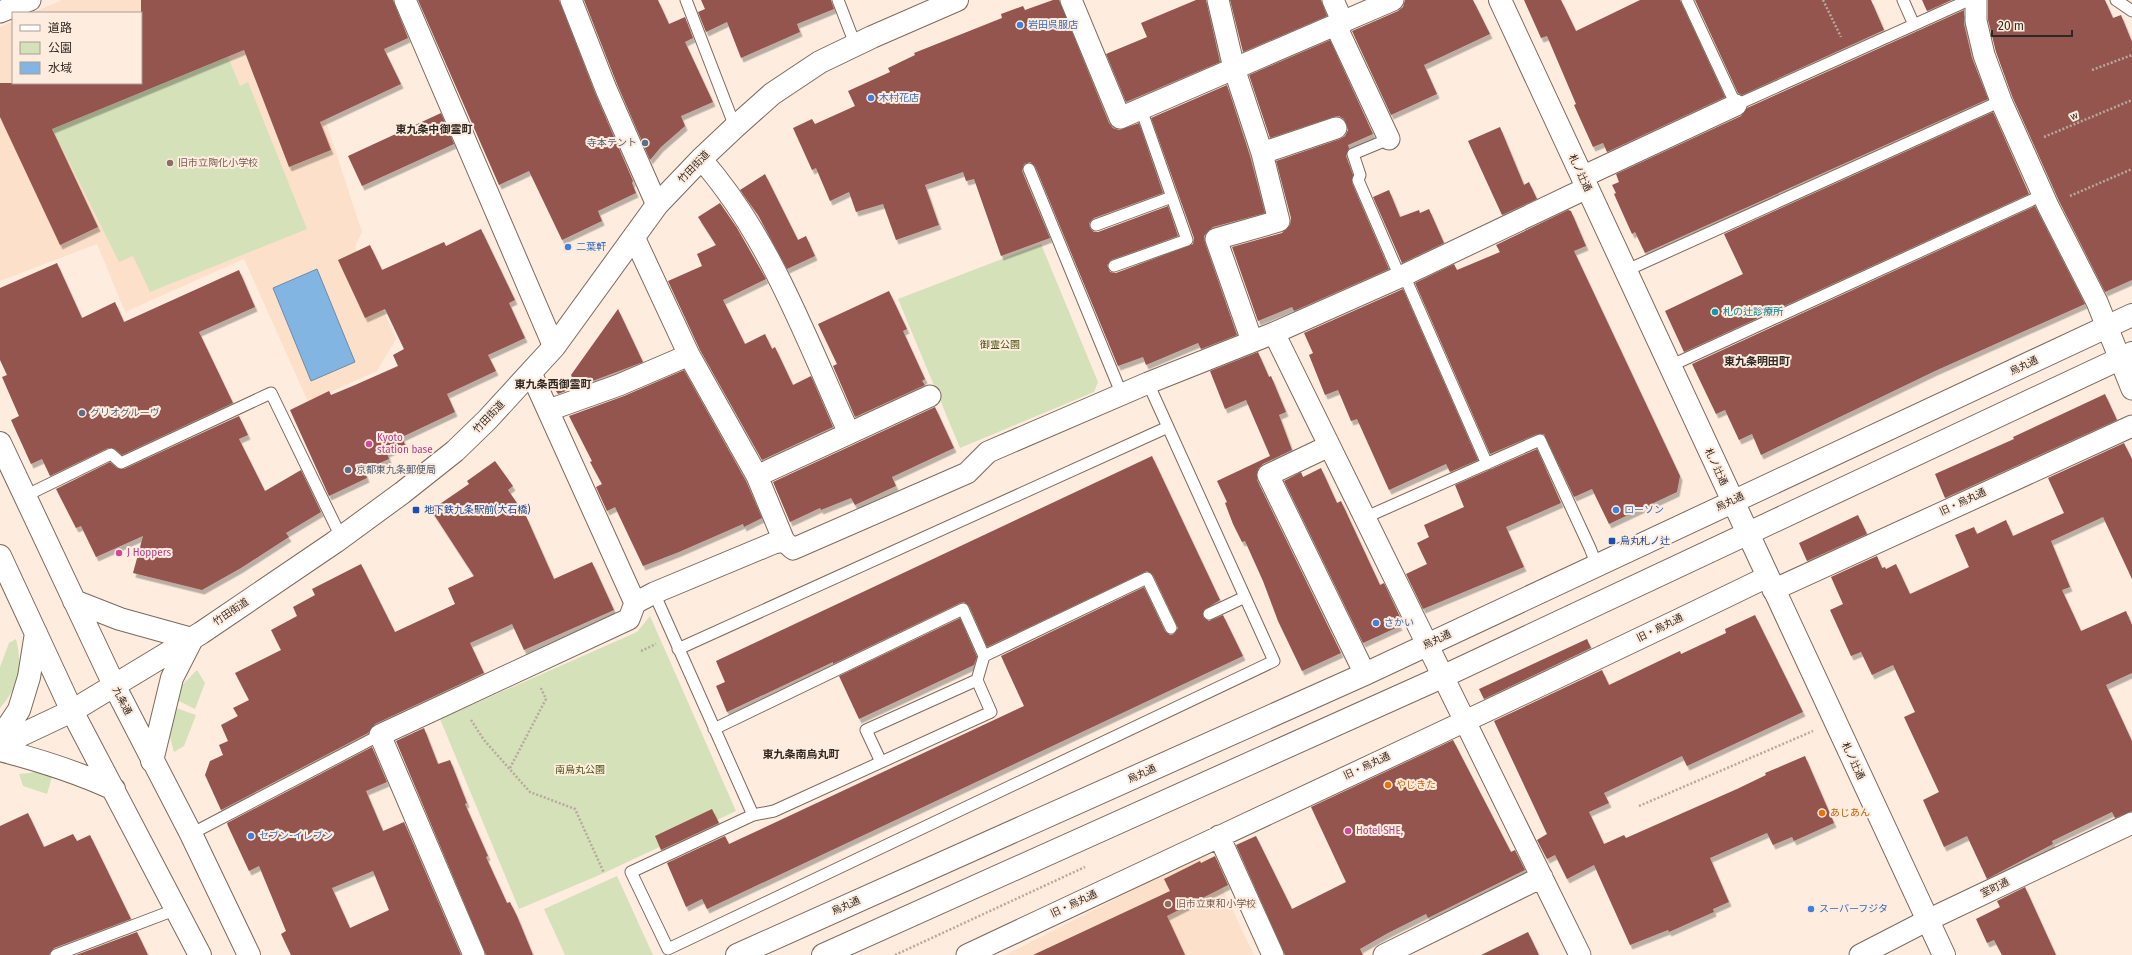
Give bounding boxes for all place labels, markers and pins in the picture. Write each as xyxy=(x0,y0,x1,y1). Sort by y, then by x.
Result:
place label: 岩田呉服店 xyxy=(1028,19,1078,31)
marker: 岩田呉服店 xyxy=(1015,20,1025,30)
place label: 木村花店 xyxy=(879,92,919,104)
marker: 木村花店 xyxy=(866,93,876,103)
place label: 寺本テント xyxy=(587,137,637,149)
marker: 寺本テント xyxy=(640,138,650,148)
place label: 旧市立陶化小学校 xyxy=(178,157,258,169)
marker: 旧市立陶化小学校 xyxy=(165,158,175,168)
place label: 二葉軒 xyxy=(576,241,606,253)
marker: 二葉軒 xyxy=(563,242,573,252)
place label: 札の辻診療所 xyxy=(1723,306,1783,318)
marker: 札の辻診療所 xyxy=(1710,307,1720,317)
place label: グリオグルーヴ xyxy=(90,407,160,419)
marker: グリオグルーヴ xyxy=(77,408,87,418)
place label: Kyoto station base xyxy=(377,432,433,456)
marker: Kyoto station base xyxy=(364,439,374,449)
place label: 京都東九条郵便局 xyxy=(356,464,436,476)
marker: 京都東九条郵便局 xyxy=(343,465,353,475)
place label: 地下鉄九条駅前(大石橋) xyxy=(424,503,530,516)
place label: ローソン xyxy=(1624,504,1664,516)
marker: 地下鉄九条駅前(大石橋) xyxy=(411,505,421,515)
marker: ローソン xyxy=(1611,505,1621,515)
place label: 烏丸札ノ辻 xyxy=(1620,535,1670,547)
marker: 烏丸札ノ辻 xyxy=(1607,536,1617,546)
place label: J Hoppers xyxy=(127,547,171,559)
marker: J Hoppers xyxy=(114,548,124,558)
place label: さかい xyxy=(1384,617,1414,629)
marker: さかい xyxy=(1371,618,1381,628)
place label: やじきた xyxy=(1396,779,1436,791)
marker: やじきた xyxy=(1383,780,1393,790)
place label: あじあん xyxy=(1830,807,1870,819)
marker: あじあん xyxy=(1817,808,1827,818)
place label: Hotel SHE, xyxy=(1356,825,1403,837)
marker: Hotel SHE, xyxy=(1343,826,1353,836)
place label: セブン-イレブン xyxy=(259,830,333,842)
marker: セブン-イレブン xyxy=(246,831,256,841)
place label: 旧市立東和小学校 xyxy=(1176,898,1256,910)
marker: 旧市立東和小学校 xyxy=(1163,899,1173,909)
place label: スーパーフジタ xyxy=(1819,903,1888,915)
marker: スーパーフジタ xyxy=(1806,904,1816,914)

